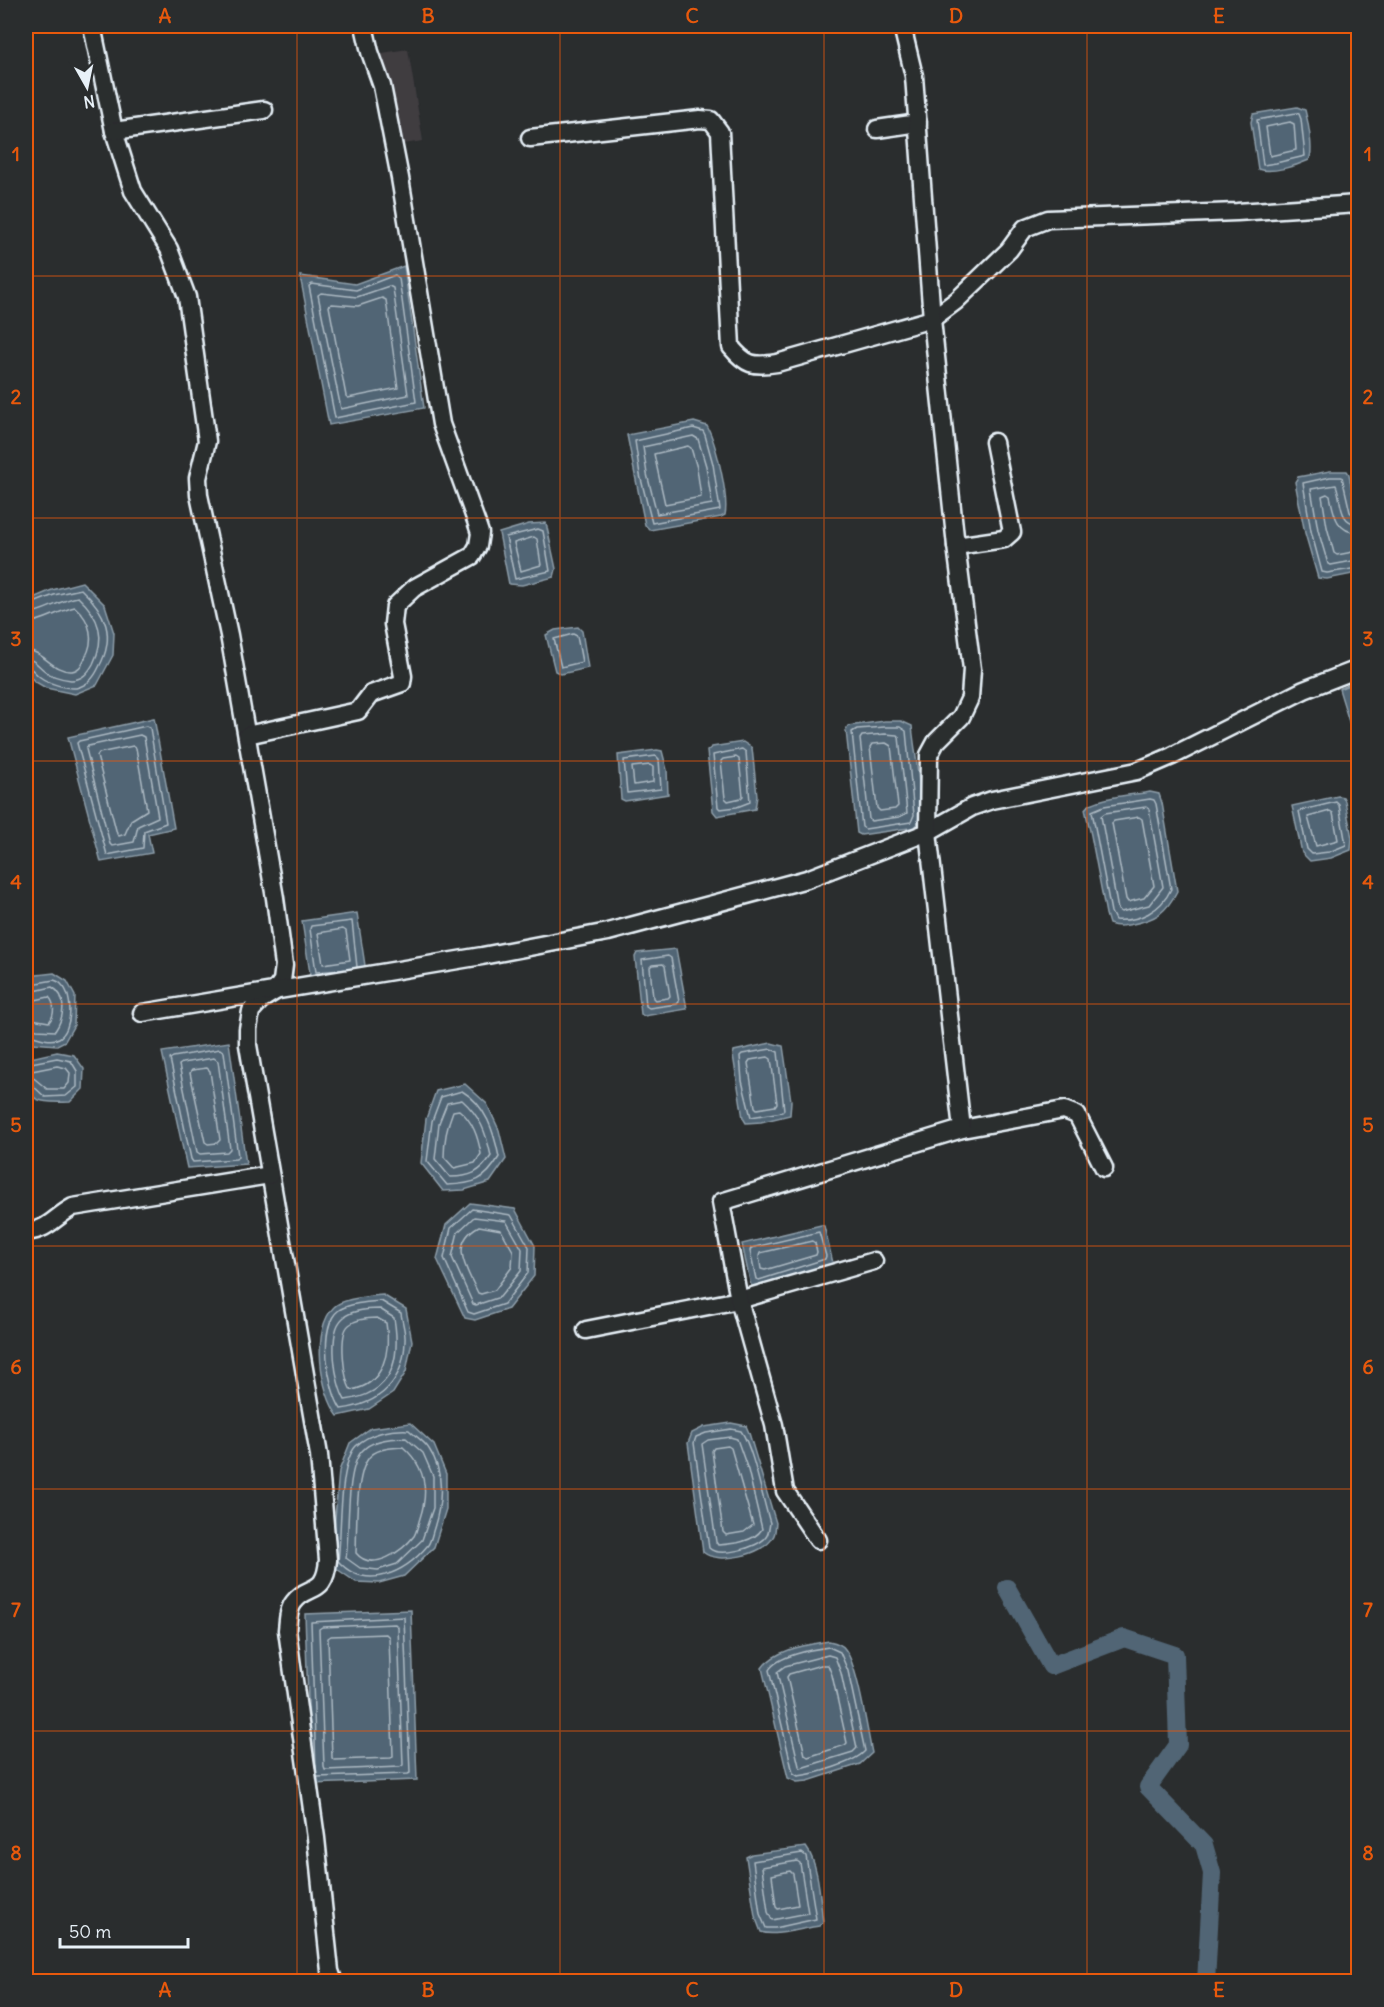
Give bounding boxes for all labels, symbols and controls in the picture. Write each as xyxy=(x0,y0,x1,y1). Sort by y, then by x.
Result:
text: A xyxy=(159,3,172,28)
text: B xyxy=(421,3,435,28)
text: C xyxy=(685,3,699,28)
text: D xyxy=(949,3,963,28)
text: E xyxy=(1213,3,1225,28)
north arrow xyxy=(57,57,117,117)
text: N xyxy=(82,91,96,113)
text: 1 xyxy=(12,141,20,166)
text: 1 xyxy=(1364,141,1372,166)
text: 2 xyxy=(11,384,22,409)
text: 2 xyxy=(1363,384,1374,409)
text: 3 xyxy=(10,626,22,651)
text: 3 xyxy=(1362,626,1374,651)
text: 4 xyxy=(10,869,22,894)
text: 4 xyxy=(1362,869,1374,894)
text: 5 xyxy=(10,1112,22,1137)
text: 5 xyxy=(1362,1112,1374,1137)
text: 6 xyxy=(10,1354,22,1379)
text: 6 xyxy=(1362,1354,1374,1379)
text: 7 xyxy=(11,1597,21,1622)
text: 7 xyxy=(1363,1597,1373,1622)
text: 8 xyxy=(10,1840,22,1865)
text: 8 xyxy=(1362,1840,1374,1865)
scale bar xyxy=(60,1911,188,1949)
text: 50 m xyxy=(69,1920,111,1943)
text: A xyxy=(159,1977,172,2002)
text: B xyxy=(421,1977,435,2002)
text: C xyxy=(685,1977,699,2002)
text: D xyxy=(949,1977,963,2002)
text: E xyxy=(1213,1977,1225,2002)

